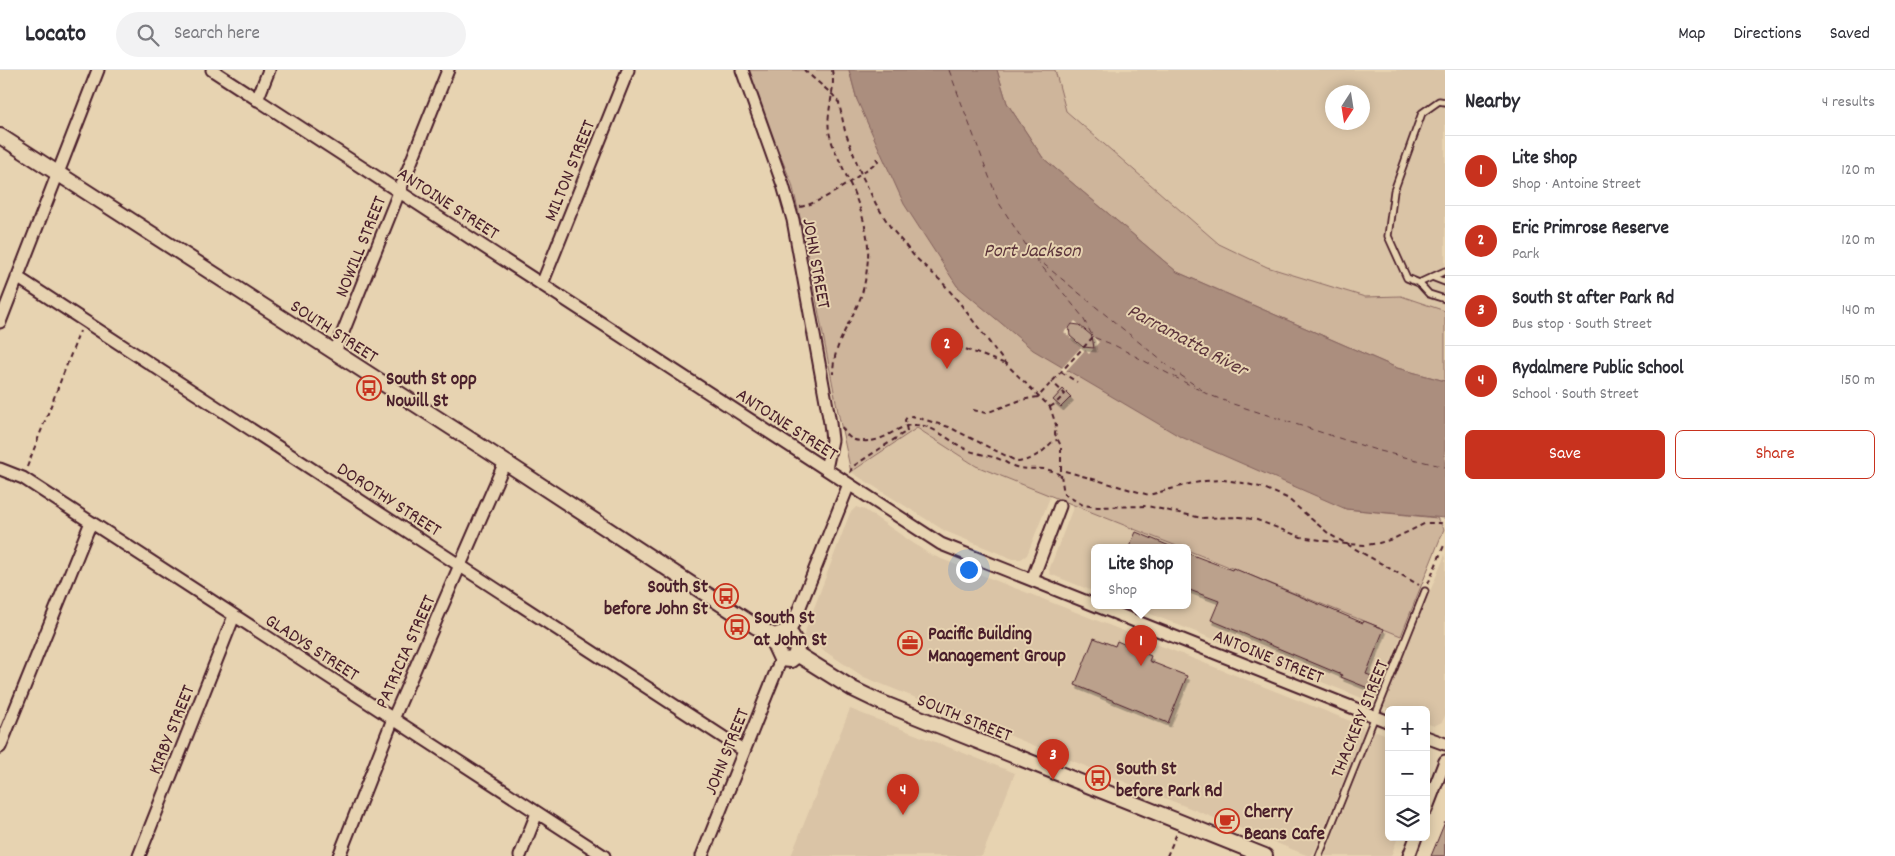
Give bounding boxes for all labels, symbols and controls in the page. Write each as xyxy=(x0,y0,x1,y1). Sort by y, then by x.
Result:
search box xyxy=(116,12,466,57)
text: Locato xyxy=(25,18,86,52)
icon: search xyxy=(134,21,162,49)
text: Search here xyxy=(174,21,260,48)
text: Map xyxy=(1678,22,1705,47)
text: Directions xyxy=(1733,22,1802,47)
text: Saved xyxy=(1830,22,1870,47)
north arrow xyxy=(1325,85,1370,130)
text: Nearby xyxy=(1465,88,1520,118)
text: 4 results xyxy=(1822,91,1875,114)
street label: MILTON STREET xyxy=(539,116,604,226)
text: Lite Shop xyxy=(1512,146,1577,173)
text: 1 xyxy=(1479,159,1483,182)
text: 120 m xyxy=(1841,159,1875,182)
street label: ANTOINE STREET xyxy=(391,162,504,248)
text: Shop · Antoine Street xyxy=(1512,173,1641,196)
street label: NOWILL STREET xyxy=(330,192,395,302)
street label: JOHN STREET xyxy=(793,216,836,311)
text: Eric Primrose Reserve xyxy=(1512,216,1669,243)
text: 2 xyxy=(1478,229,1485,252)
text: 120 m xyxy=(1841,229,1875,252)
water label: Port Jackson xyxy=(984,238,1081,266)
text: Park xyxy=(1512,243,1539,266)
text: South St after Park Rd xyxy=(1512,286,1674,313)
street label: SOUTH STREET xyxy=(284,294,383,372)
water label: Parramatta River xyxy=(1122,298,1254,386)
text: 3 xyxy=(1477,299,1485,322)
text: 140 m xyxy=(1841,299,1875,322)
text: Bus stop · South Street xyxy=(1512,313,1652,336)
pin: 2 xyxy=(931,328,963,369)
text: Rydalmere Public School xyxy=(1512,356,1684,383)
place label: South St opp Nowill St xyxy=(386,367,477,416)
text: 4 xyxy=(1478,369,1484,392)
text: 150 m xyxy=(1841,369,1875,392)
bus stop icon: South St opp Nowill St xyxy=(356,375,382,401)
street label: ANTOINE STREET xyxy=(730,383,843,469)
text: School · South Street xyxy=(1512,383,1639,406)
button: Save xyxy=(1465,430,1665,479)
button: Share xyxy=(1675,430,1875,479)
street label: DOROTHY STREET xyxy=(331,457,446,545)
popup xyxy=(1091,544,1191,609)
text: Lite Shop xyxy=(1108,552,1174,579)
your location xyxy=(956,557,982,583)
place label: South St before John St xyxy=(604,575,708,624)
text: Shop xyxy=(1108,579,1137,602)
bus stop icon: South St before John St xyxy=(713,583,739,609)
street label: PATRICIA STREET xyxy=(370,591,444,714)
place label: South St at John St xyxy=(754,606,827,655)
street label: GLADYS STREET xyxy=(259,608,364,690)
bus stop icon: South St at John St xyxy=(724,614,750,640)
place label: Pacific Building Management Group xyxy=(928,622,1066,671)
street label: ANTOINE STREET xyxy=(1209,624,1327,693)
pin: 1 xyxy=(1125,625,1157,666)
office icon: Pacific Building Management Group xyxy=(897,630,923,656)
street label: THACKERY STREET xyxy=(1325,656,1397,782)
street label: KIRBY STREET xyxy=(143,681,204,779)
street label: SOUTH STREET xyxy=(912,688,1016,751)
street label: JOHN STREET xyxy=(699,705,758,800)
map controls xyxy=(1385,706,1430,841)
button: + xyxy=(1385,706,1430,751)
pin: 3 xyxy=(1037,739,1069,780)
button: − xyxy=(1385,751,1430,796)
place label: South St before Park Rd xyxy=(1116,757,1222,806)
bus stop icon: South St before Park Rd xyxy=(1085,765,1111,791)
pin: 4 xyxy=(887,774,919,815)
button: layers xyxy=(1385,796,1430,841)
place label: Cherry Beans Cafe xyxy=(1244,800,1325,849)
cafe icon: Cherry Beans Cafe xyxy=(1214,808,1240,834)

